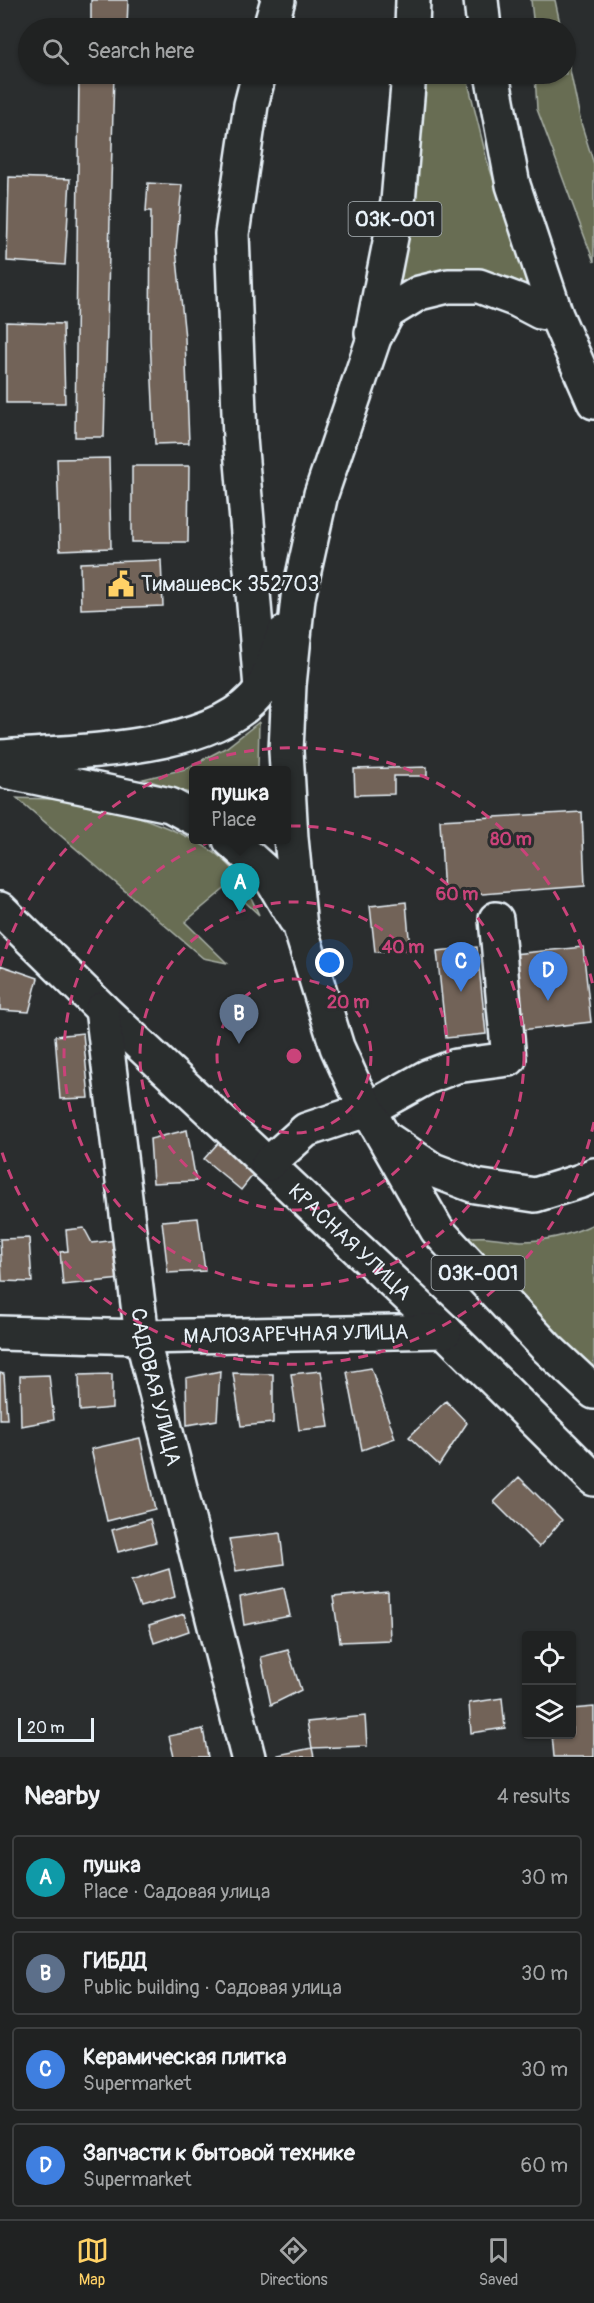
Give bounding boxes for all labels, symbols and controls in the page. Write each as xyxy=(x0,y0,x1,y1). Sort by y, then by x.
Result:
search box xyxy=(18,18,576,84)
icon: search xyxy=(39,35,72,68)
text: Search here xyxy=(87,37,194,65)
road number: 03К-001 xyxy=(348,202,442,236)
public building icon: Тимашевск 352703 xyxy=(106,569,136,599)
place label: Тимашевск 352703 xyxy=(141,571,319,598)
popup xyxy=(189,766,291,844)
text: пушка xyxy=(211,779,269,807)
text: Place xyxy=(211,807,256,832)
text: 80 m xyxy=(490,828,532,851)
pin: A xyxy=(220,864,260,913)
text: 60 m xyxy=(436,883,478,906)
text: 40 m xyxy=(382,936,424,959)
pin: C xyxy=(442,942,480,992)
your location xyxy=(315,948,344,977)
pin: D xyxy=(528,952,568,1001)
text: 20 m xyxy=(327,991,369,1014)
pin: B xyxy=(220,994,258,1044)
centre of rings xyxy=(284,1046,304,1066)
street label: КРАСНАЯ УЛИЦА xyxy=(282,1178,417,1306)
road number: 03К-001 xyxy=(432,1256,524,1290)
street label: САДОВАЯ УЛИЦА xyxy=(125,1307,187,1469)
street label: МАЛОЗАРЕЧНАЯ УЛИЦА xyxy=(183,1319,409,1350)
map controls xyxy=(522,1631,576,1739)
button: locate xyxy=(522,1631,576,1685)
button: layers xyxy=(522,1685,576,1739)
scale bar xyxy=(18,1715,94,1742)
text: 20 m xyxy=(27,1718,65,1738)
text: Nearby xyxy=(24,1780,100,1812)
text: 4 results xyxy=(497,1784,570,1809)
text: пушка xyxy=(83,1851,141,1879)
text: A xyxy=(39,1865,52,1890)
text: 30 m xyxy=(521,1865,568,1890)
text: Place · Садовая улица xyxy=(83,1879,270,1904)
text: ГИБДД xyxy=(83,1947,146,1975)
text: B xyxy=(40,1961,51,1986)
text: 30 m xyxy=(521,1961,568,1986)
text: Public building · Садовая улица xyxy=(83,1975,342,2000)
text: Керамическая плитка xyxy=(83,2043,286,2071)
text: C xyxy=(39,2057,52,2082)
text: 30 m xyxy=(521,2057,568,2082)
text: Supermarket xyxy=(83,2071,192,2096)
text: Запчасти к бытовой технике xyxy=(83,2139,355,2167)
text: D xyxy=(39,2153,52,2178)
text: 60 m xyxy=(521,2153,568,2178)
text: Supermarket xyxy=(83,2167,192,2192)
tab: Map xyxy=(76,2234,109,2290)
tab: Directions xyxy=(260,2234,328,2290)
tab: Saved xyxy=(479,2234,518,2290)

